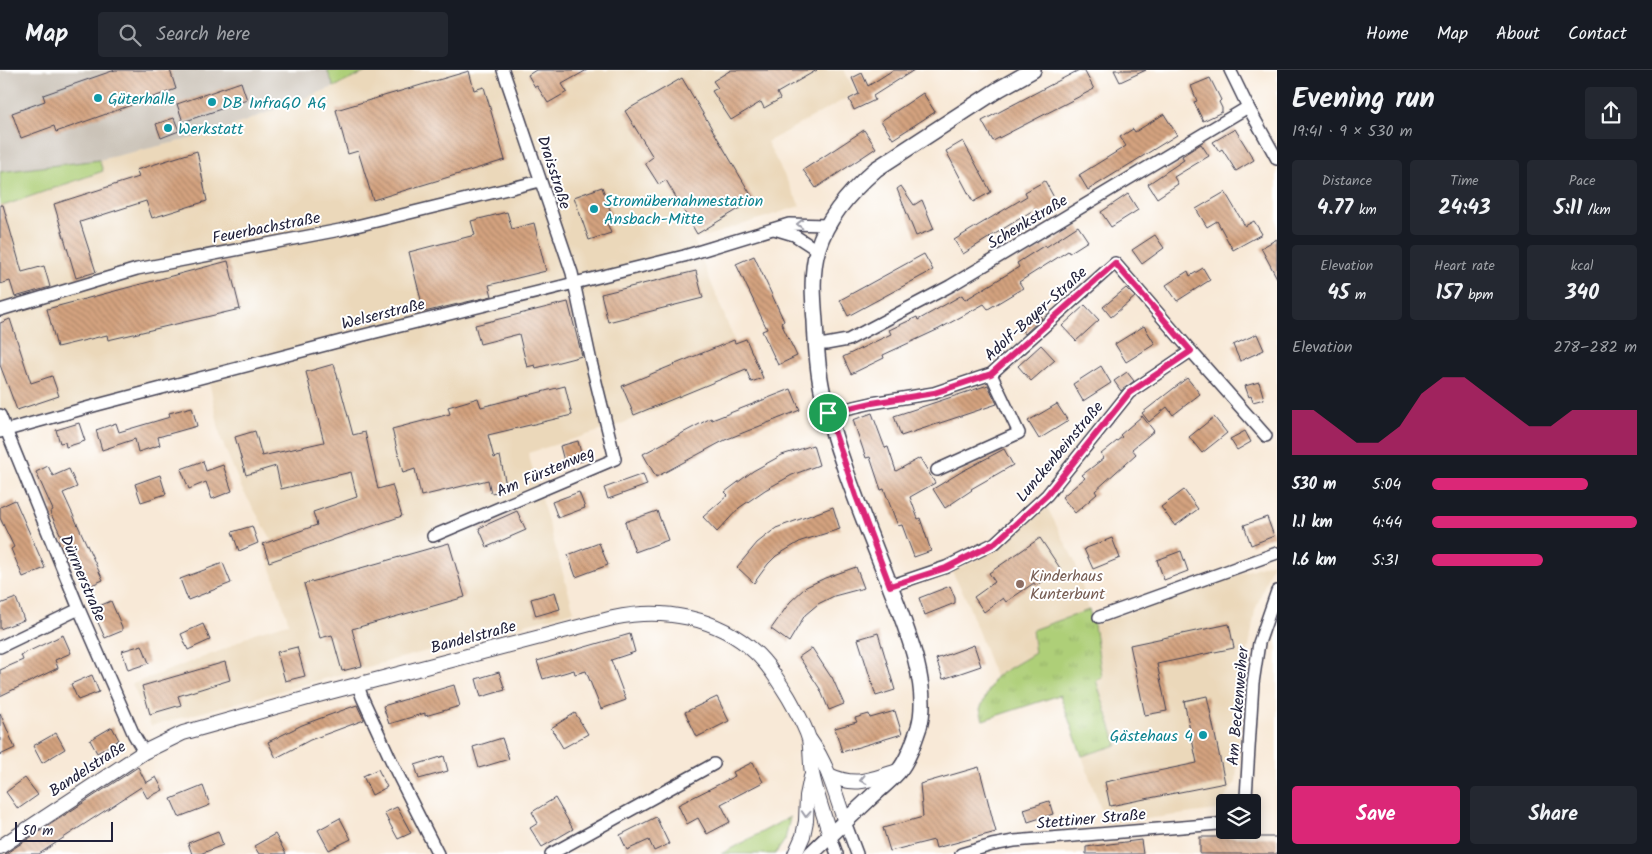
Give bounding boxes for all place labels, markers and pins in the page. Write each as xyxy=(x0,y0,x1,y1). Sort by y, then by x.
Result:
place label: Güterhalle xyxy=(108,87,175,112)
place label: DB InfraGO AG xyxy=(222,91,327,116)
marker: Güterhalle xyxy=(92,92,104,104)
marker: DB InfraGO AG xyxy=(206,96,218,108)
place label: Werkstatt xyxy=(178,117,244,142)
marker: Werkstatt xyxy=(162,122,174,134)
place label: Stromübernahmestation Ansbach-Mitte xyxy=(604,189,763,232)
marker: Stromübernahmestation Ansbach-Mitte xyxy=(588,203,600,215)
pin xyxy=(807,392,849,434)
place label: Kinderhaus Kunterbunt xyxy=(1030,564,1106,607)
marker: Kinderhaus Kunterbunt xyxy=(1014,578,1026,590)
place label: Gästehaus 4 xyxy=(1110,724,1193,749)
marker: Gästehaus 4 xyxy=(1197,729,1209,741)

